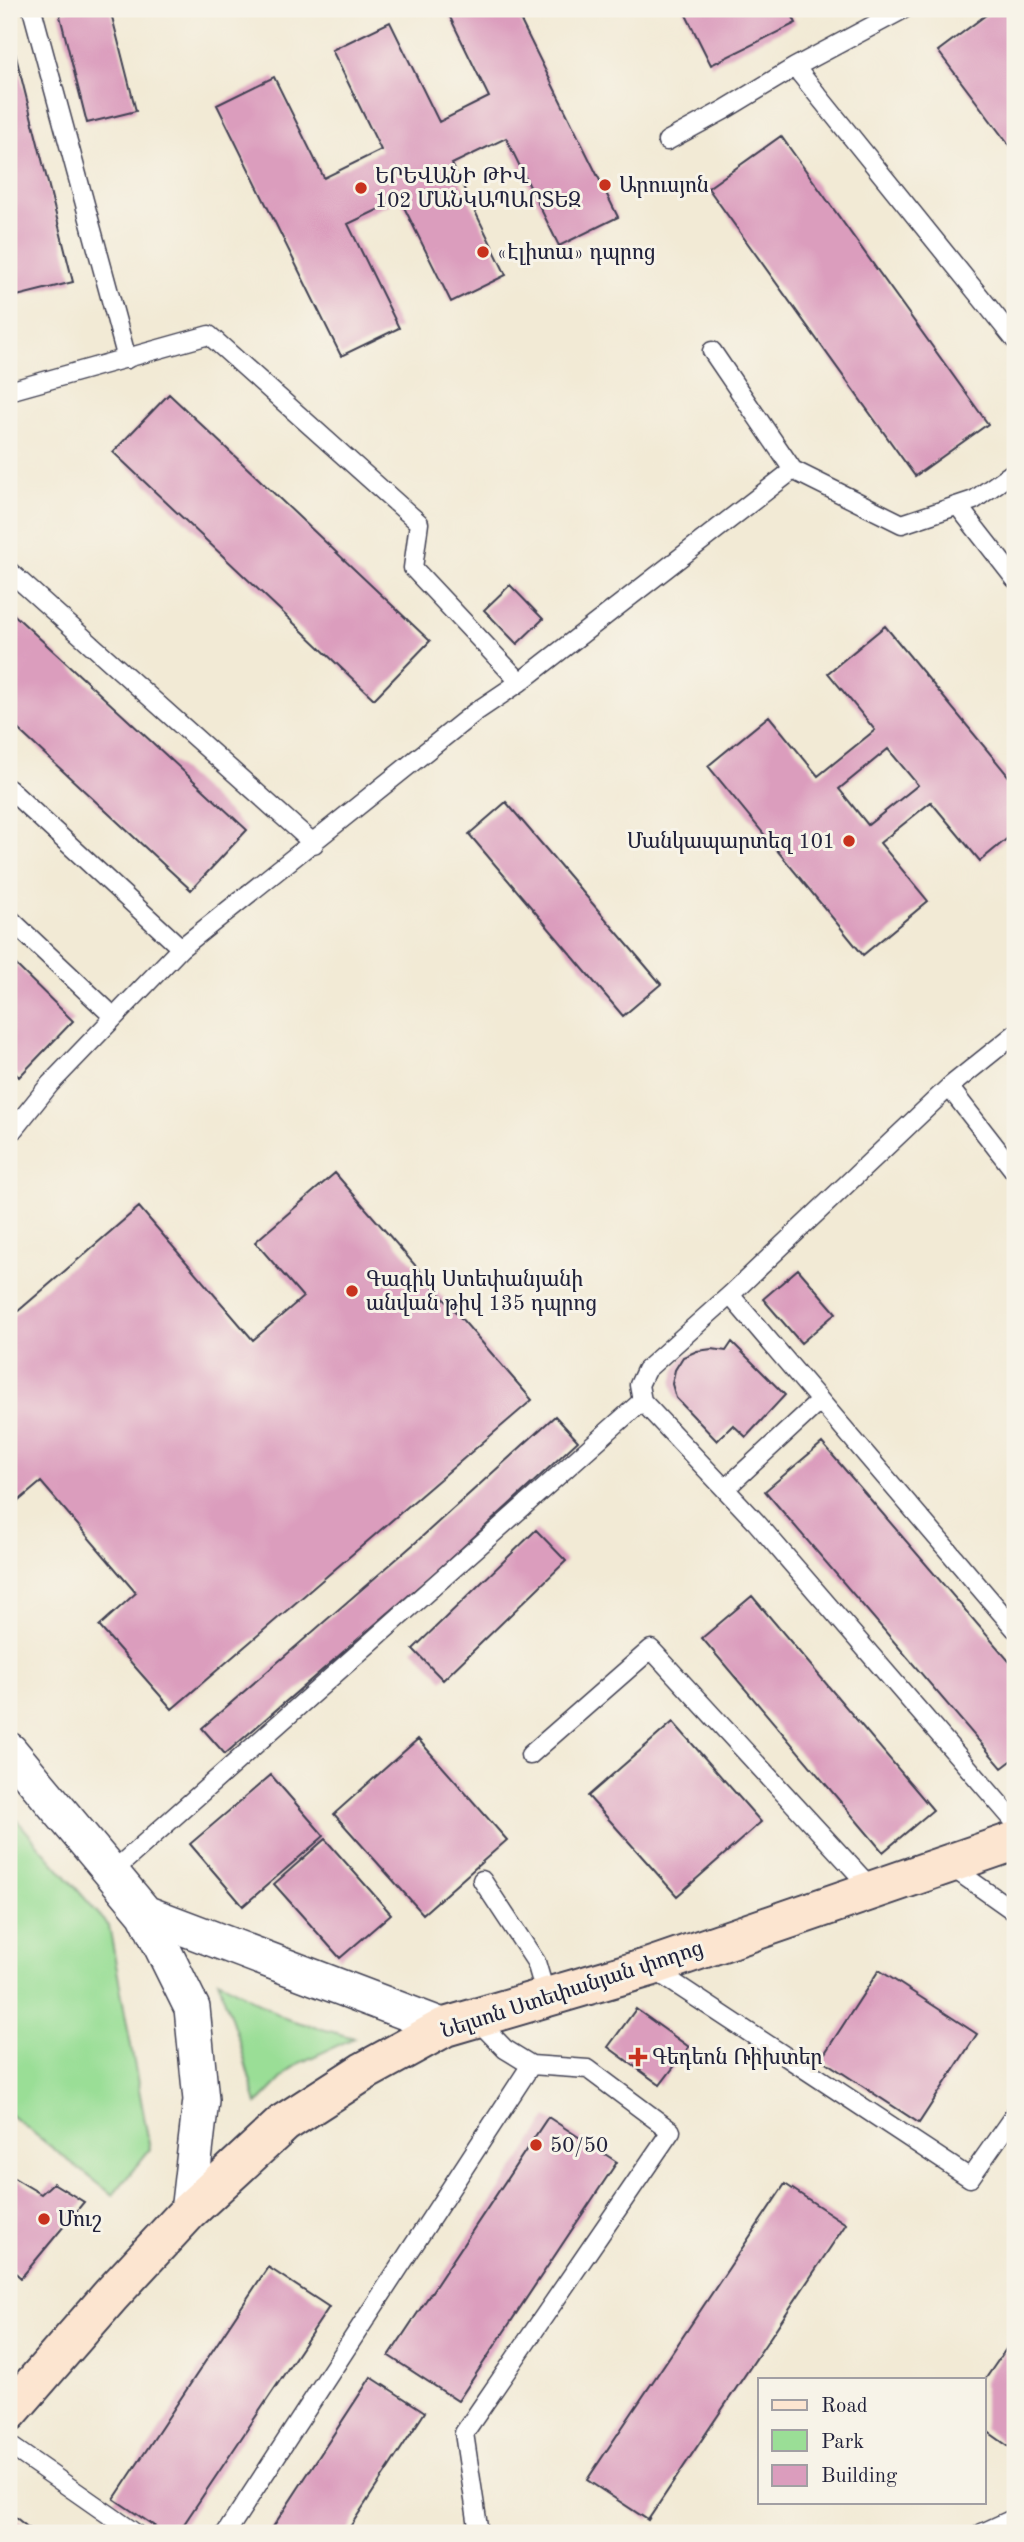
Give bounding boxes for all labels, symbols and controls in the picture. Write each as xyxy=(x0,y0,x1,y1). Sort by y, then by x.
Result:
place label: ԵՐԵՎԱՆԻ ԹԻՎ 102 ՄԱՆԿԱՊԱՐՏԵԶ xyxy=(375,166,581,212)
place label: Արուսյոն xyxy=(619,175,709,198)
marker: Արուսյոն xyxy=(597,177,613,193)
marker: ԵՐԵՎԱՆԻ ԹԻՎ 102 ՄԱՆԿԱՊԱՐՏԵԶ xyxy=(353,180,369,196)
place label: «Էլիտա» դպրոց xyxy=(497,242,656,265)
marker: «Էլիտա» դպրոց xyxy=(475,244,491,260)
place label: Մանկապարտեզ 101 xyxy=(627,831,835,854)
marker: Մանկապարտեզ 101 xyxy=(841,833,857,849)
place label: Գագիկ Ստեփանյանի անվան թիվ 135 դպրոց xyxy=(366,1269,597,1316)
marker: Գագիկ Ստեփանյանի անվան թիվ 135 դպրոց xyxy=(344,1283,360,1299)
street label: Նելսոն Ստեփանյան փողոց xyxy=(438,1937,706,2044)
place label: Գեդեոն Ռիխտեր xyxy=(652,2047,823,2070)
marker: Գեդեոն Ռիխտեր xyxy=(630,2049,646,2065)
place label: 50/50 xyxy=(550,2136,608,2157)
marker: 50/50 xyxy=(528,2137,544,2153)
place label: Մուշ xyxy=(58,2210,102,2232)
marker: Մուշ xyxy=(36,2211,52,2227)
legend xyxy=(758,2378,986,2504)
text: Road xyxy=(821,2396,868,2417)
text: Park xyxy=(821,2432,864,2453)
text: Building xyxy=(821,2466,898,2487)

